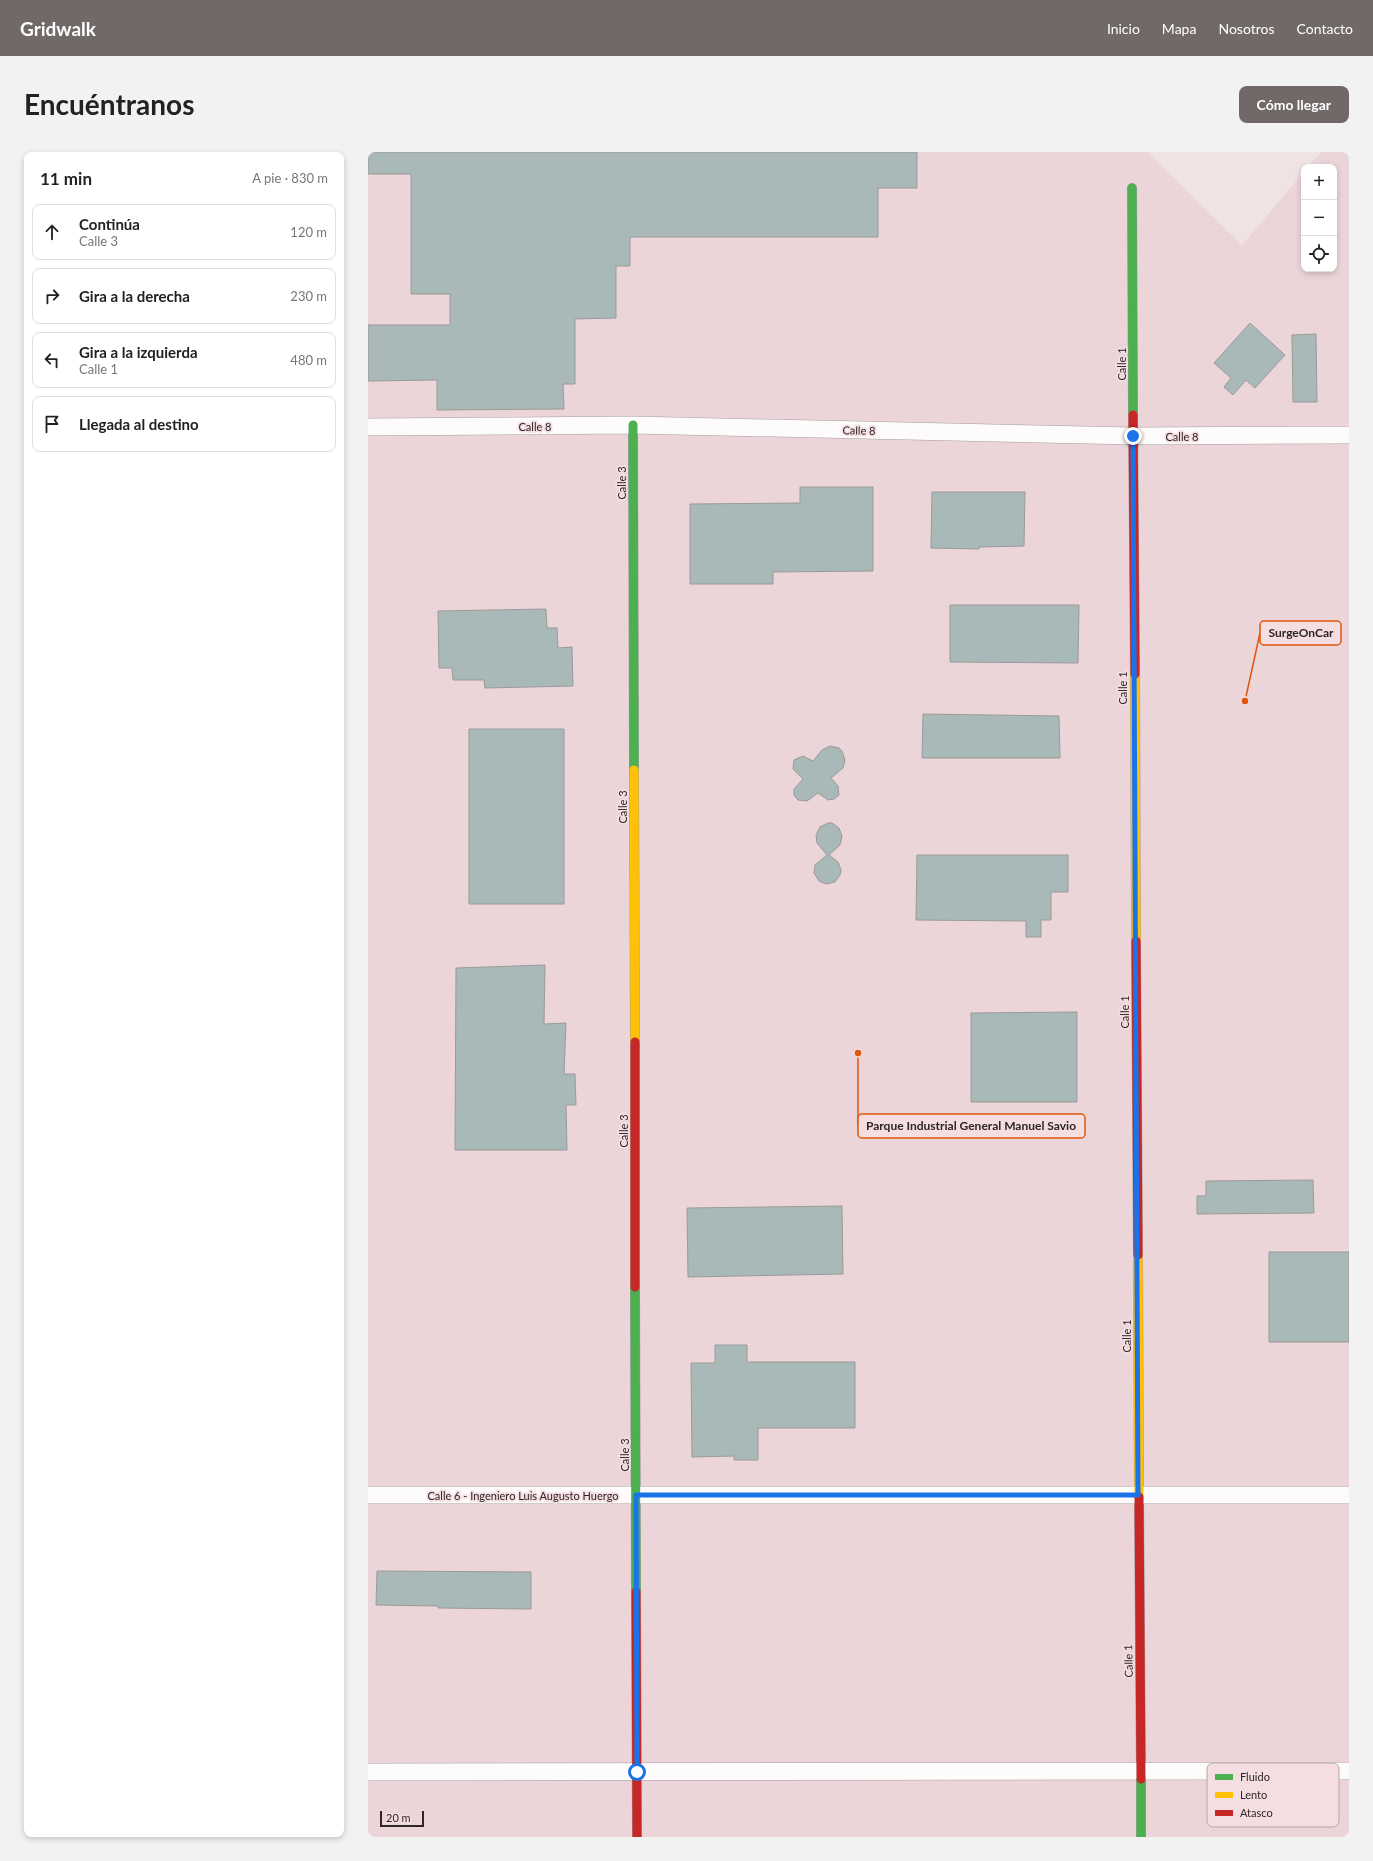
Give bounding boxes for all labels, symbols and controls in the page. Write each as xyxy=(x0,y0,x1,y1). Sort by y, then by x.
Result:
text: Gridwalk xyxy=(20,17,96,40)
text: Inicio xyxy=(1107,20,1140,37)
text: Mapa xyxy=(1162,20,1196,37)
text: Nosotros xyxy=(1218,20,1275,37)
text: Contacto xyxy=(1297,20,1353,37)
button: Cómo llegar xyxy=(1239,86,1349,123)
text: Encuéntranos xyxy=(24,87,195,121)
map controls xyxy=(1301,164,1337,272)
button: + xyxy=(1301,164,1337,200)
text: 11 min xyxy=(40,168,92,189)
text: A pie · 830 m xyxy=(252,170,328,186)
button: − xyxy=(1301,200,1337,236)
text: Continúa xyxy=(79,215,140,233)
icon: ahead xyxy=(41,221,63,243)
text: 120 m xyxy=(290,224,327,240)
text: Calle 3 xyxy=(79,233,118,249)
button: locate xyxy=(1301,236,1337,272)
icon: right xyxy=(41,285,63,307)
text: Gira a la derecha xyxy=(79,287,190,305)
text: 230 m xyxy=(290,288,327,304)
text: Gira a la izquierda xyxy=(79,343,198,361)
street label: Calle 1 xyxy=(1115,347,1128,381)
icon: left xyxy=(41,349,63,371)
text: 480 m xyxy=(290,352,327,368)
text: Calle 1 xyxy=(79,361,118,377)
icon: arrive xyxy=(41,413,63,435)
text: Llegada al destino xyxy=(79,415,199,433)
street label: Calle 8 xyxy=(518,420,552,433)
street label: Calle 8 xyxy=(842,423,876,437)
route end xyxy=(1124,427,1142,445)
street label: Calle 8 xyxy=(1165,430,1199,443)
street label: Calle 3 xyxy=(615,466,628,500)
callout: SurgeOnCar xyxy=(1260,621,1341,645)
text: SurgeOnCar xyxy=(1268,625,1334,640)
street label: Calle 1 xyxy=(1116,671,1129,705)
street label: Calle 3 xyxy=(616,790,629,824)
street label: Calle 1 xyxy=(1118,995,1131,1029)
street label: Calle 3 xyxy=(617,1114,630,1148)
callout: Parque Industrial General Manuel Savio xyxy=(858,1114,1085,1138)
text: Parque Industrial General Manuel Savio xyxy=(866,1118,1076,1133)
street label: Calle 1 xyxy=(1120,1319,1133,1353)
street label: Calle 3 xyxy=(618,1438,631,1472)
street label: Calle 6 - Ingeniero Luis Augusto Huergo xyxy=(427,1489,619,1502)
street label: Calle 1 xyxy=(1121,1644,1135,1678)
route start xyxy=(628,1763,646,1781)
legend xyxy=(1207,1763,1339,1827)
text: Fluido xyxy=(1240,1770,1270,1783)
text: Lento xyxy=(1240,1788,1267,1801)
text: Atasco xyxy=(1240,1806,1273,1819)
scale bar xyxy=(380,1809,424,1828)
text: 20 m xyxy=(386,1811,411,1824)

